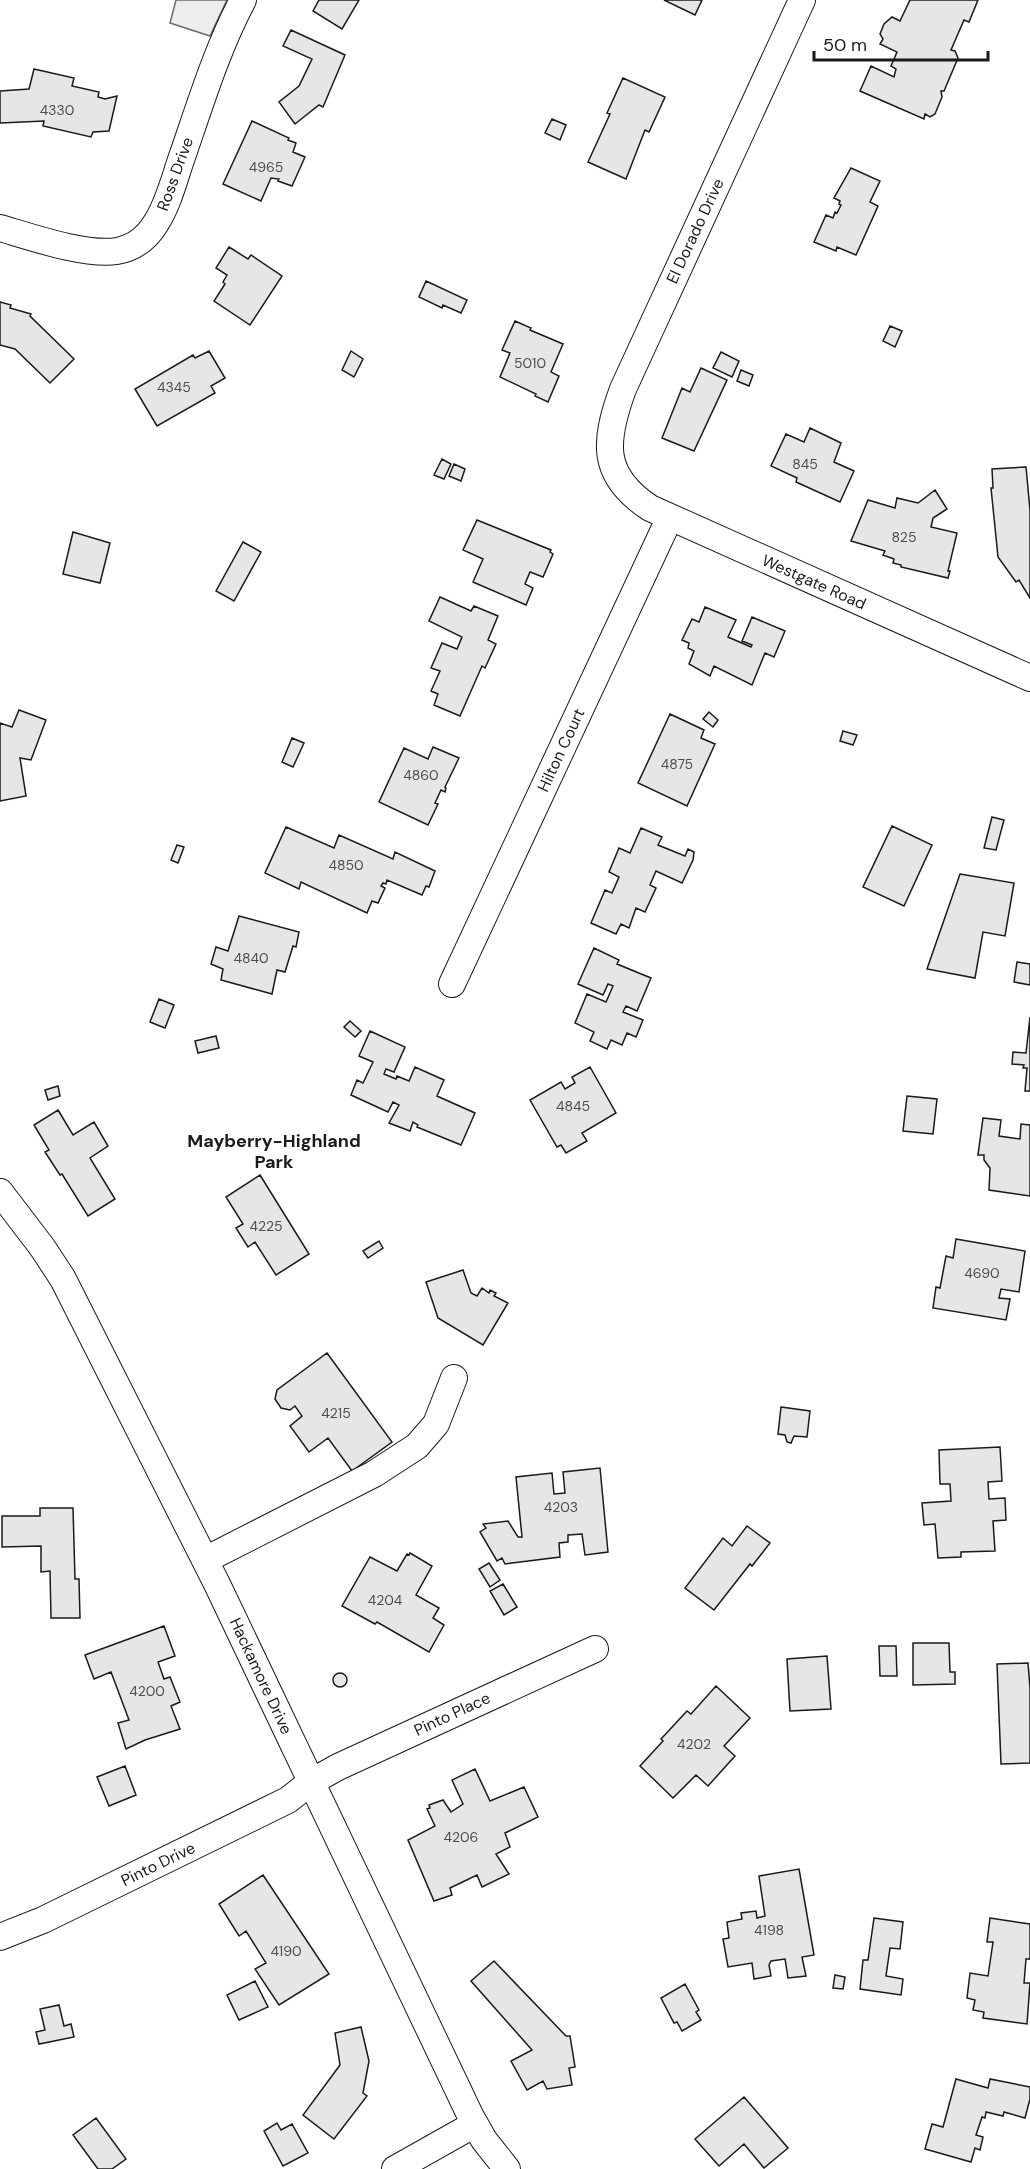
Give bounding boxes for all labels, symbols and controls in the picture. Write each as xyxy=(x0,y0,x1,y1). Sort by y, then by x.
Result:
scale bar xyxy=(814,24,988,62)
text: 50 m xyxy=(823,33,867,57)
house number: 4330 xyxy=(40,101,74,119)
street label: Ross Drive xyxy=(152,134,198,214)
house number: 4965 xyxy=(249,158,283,176)
street label: El Dorado Drive xyxy=(661,175,729,287)
house number: 5010 xyxy=(514,354,546,372)
house number: 4345 xyxy=(157,378,191,396)
house number: 845 xyxy=(792,455,818,473)
house number: 825 xyxy=(892,528,916,546)
street label: Westgate Road xyxy=(759,550,869,614)
street label: Hilton Court xyxy=(533,705,589,795)
house number: 4875 xyxy=(661,755,693,773)
house number: 4860 xyxy=(403,766,439,784)
house number: 4850 xyxy=(328,856,364,874)
house number: 4840 xyxy=(233,949,269,967)
house number: 4845 xyxy=(556,1097,590,1115)
district label: Mayberry-Highland Park xyxy=(187,1129,361,1174)
house number: 4225 xyxy=(249,1217,283,1235)
house number: 4690 xyxy=(964,1264,1000,1282)
house number: 4215 xyxy=(321,1404,351,1422)
house number: 4203 xyxy=(544,1498,578,1516)
house number: 4204 xyxy=(368,1591,403,1609)
street label: Hackamore Drive xyxy=(225,1614,297,1738)
house number: 4200 xyxy=(129,1682,165,1700)
street label: Pinto Place xyxy=(410,1687,494,1741)
house number: 4202 xyxy=(677,1735,711,1753)
house number: 4206 xyxy=(444,1828,478,1846)
street label: Pinto Drive xyxy=(117,1837,199,1891)
house number: 4198 xyxy=(754,1921,784,1939)
house number: 4190 xyxy=(270,1942,302,1960)

